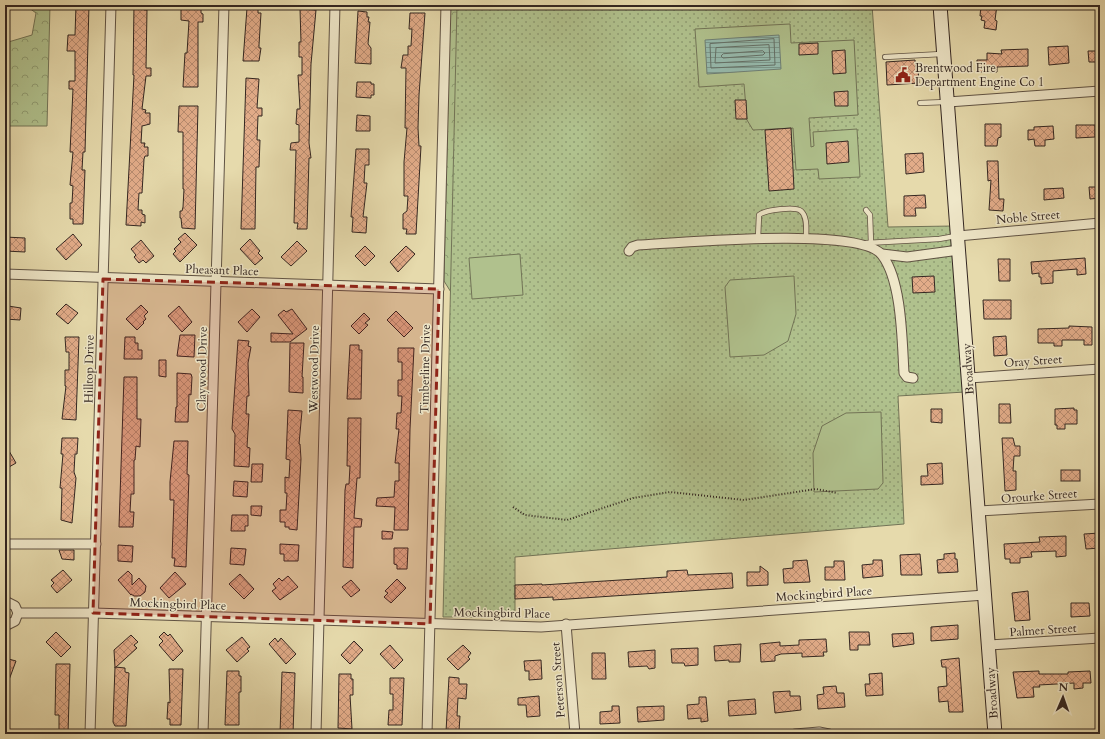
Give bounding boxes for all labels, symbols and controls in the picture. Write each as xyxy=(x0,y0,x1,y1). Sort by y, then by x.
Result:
place label: Brentwood Fire Department Engine Co 1 xyxy=(915,60,1044,90)
public building icon: Brentwood Fire Department Engine Co 1 xyxy=(894,66,912,84)
street label: Noble Street xyxy=(996,206,1061,228)
street label: Pheasant Place xyxy=(185,261,259,279)
street label: Timberline Drive xyxy=(416,324,434,414)
street label: Westwood Drive xyxy=(305,325,323,414)
street label: Claywood Drive xyxy=(193,326,211,412)
street label: Hilltop Drive xyxy=(80,335,98,403)
street label: Broadway xyxy=(958,342,978,395)
street label: Oray Street xyxy=(1003,351,1063,371)
street label: Orourke Street xyxy=(1000,485,1078,507)
street label: Mockingbird Place xyxy=(775,583,873,605)
street label: Mockingbird Place xyxy=(129,594,227,614)
street label: Mockingbird Place xyxy=(454,604,550,622)
street label: Palmer Street xyxy=(1009,620,1077,640)
street label: Peterson Street xyxy=(547,642,569,718)
street label: Broadway xyxy=(982,666,1002,719)
north arrow xyxy=(1043,677,1083,717)
text: N xyxy=(1058,680,1069,695)

